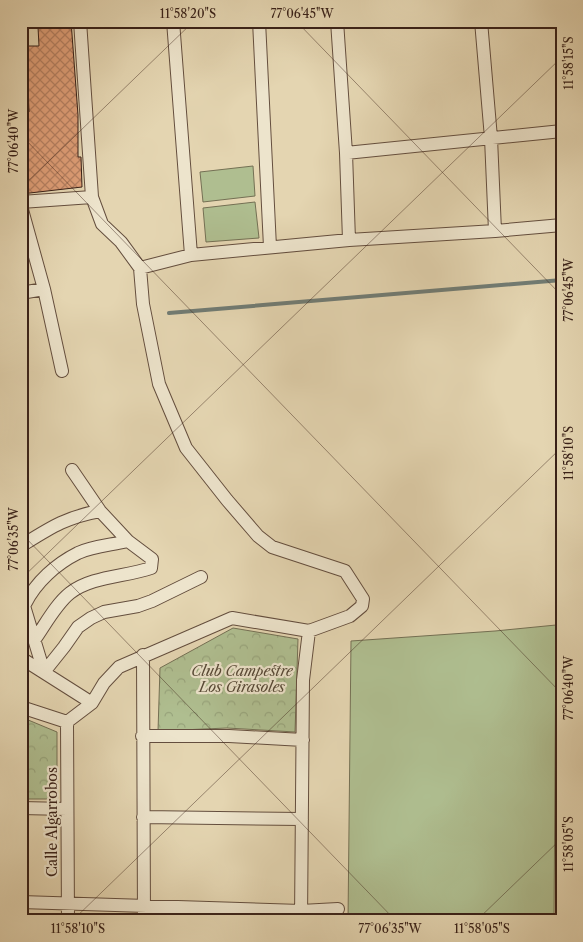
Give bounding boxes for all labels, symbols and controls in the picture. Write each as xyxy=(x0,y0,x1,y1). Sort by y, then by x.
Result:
text: 11°58'20"S xyxy=(160,6,216,21)
text: 77°06'45"W xyxy=(270,6,334,21)
text: 11°58'15"S xyxy=(561,36,576,90)
text: 77°06'40"W xyxy=(6,108,21,173)
text: 77°06'45"W xyxy=(561,258,576,322)
text: 11°58'10"S xyxy=(561,426,576,480)
text: 77°06'35"W xyxy=(6,506,21,571)
text: 77°06'40"W xyxy=(561,655,576,720)
park label: Club Campestre Los Girasoles xyxy=(191,662,294,696)
street label: Calle Algarrobos xyxy=(43,767,61,877)
text: 11°58'05"S xyxy=(561,816,576,872)
text: 11°58'10"S xyxy=(51,921,105,936)
text: 77°06'35"W xyxy=(358,921,423,936)
text: 11°58'05"S xyxy=(454,921,510,936)

